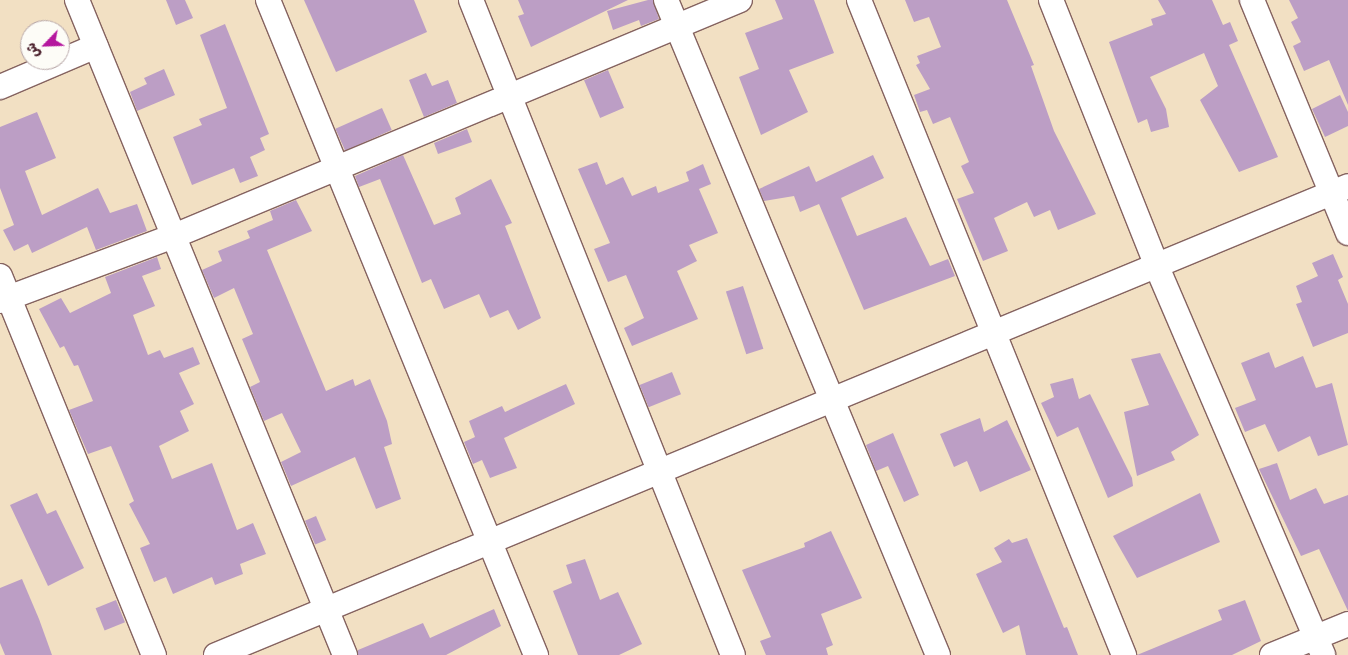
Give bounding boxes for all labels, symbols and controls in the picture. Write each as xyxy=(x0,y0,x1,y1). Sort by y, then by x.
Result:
north arrow xyxy=(20,20,70,70)
text: ش xyxy=(20,40,44,62)

